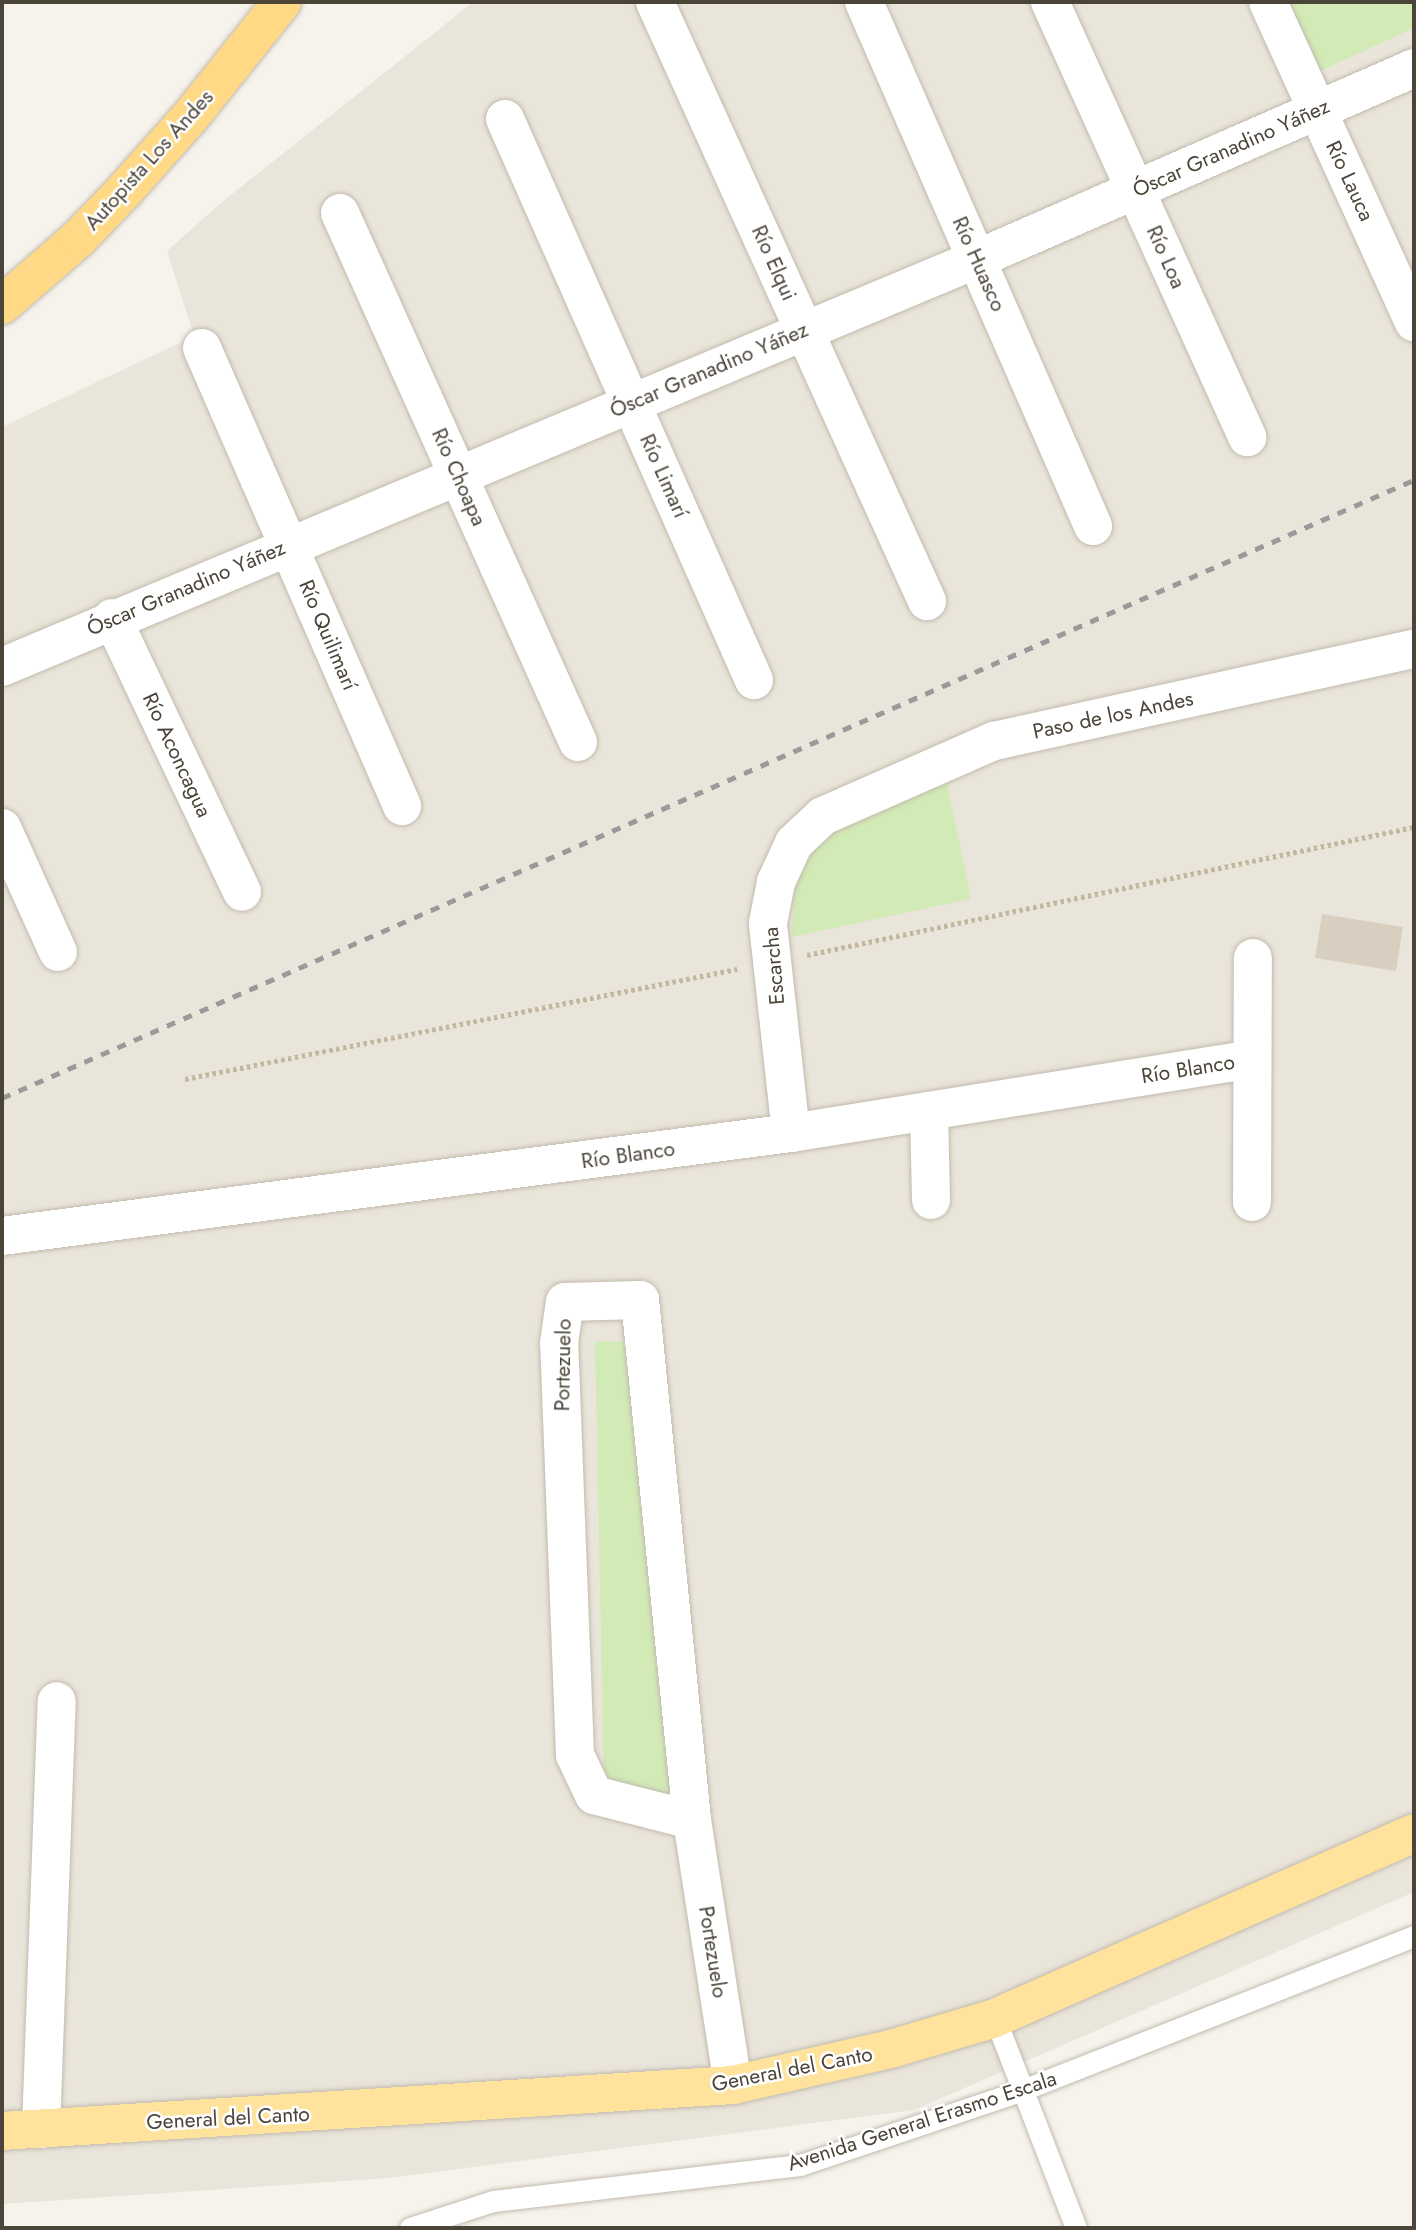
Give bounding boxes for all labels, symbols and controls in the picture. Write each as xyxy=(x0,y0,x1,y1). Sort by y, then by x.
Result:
street label: Autopista Los Andes xyxy=(79,85,219,235)
street label: Óscar Granadino Yáñez xyxy=(1129,93,1333,203)
street label: Río Lauca xyxy=(1320,137,1380,225)
street label: Río Huasco xyxy=(947,213,1011,315)
street label: Río Elqui xyxy=(746,221,802,305)
street label: Río Loa xyxy=(1141,222,1191,292)
street label: Óscar Granadino Yáñez xyxy=(606,317,812,423)
street label: Río Choapa xyxy=(426,424,492,530)
street label: Río Limarí xyxy=(634,430,694,522)
street label: Óscar Granadino Yáñez xyxy=(83,535,289,641)
street label: Río Quilimarí xyxy=(293,576,363,694)
street label: Paso de los Andes xyxy=(1030,686,1196,744)
street label: Río Aconcagua xyxy=(137,689,217,821)
street label: Escarcha xyxy=(758,926,790,1006)
street label: Río Blanco xyxy=(1140,1049,1236,1089)
street label: Río Blanco xyxy=(580,1136,676,1174)
street label: Portezuelo xyxy=(550,1318,576,1412)
street label: Portezuelo xyxy=(693,1904,733,2000)
street label: General del Canto xyxy=(709,2041,875,2097)
street label: Avenida General Erasmo Escala xyxy=(784,2066,1060,2176)
street label: General del Canto xyxy=(146,2101,310,2135)

